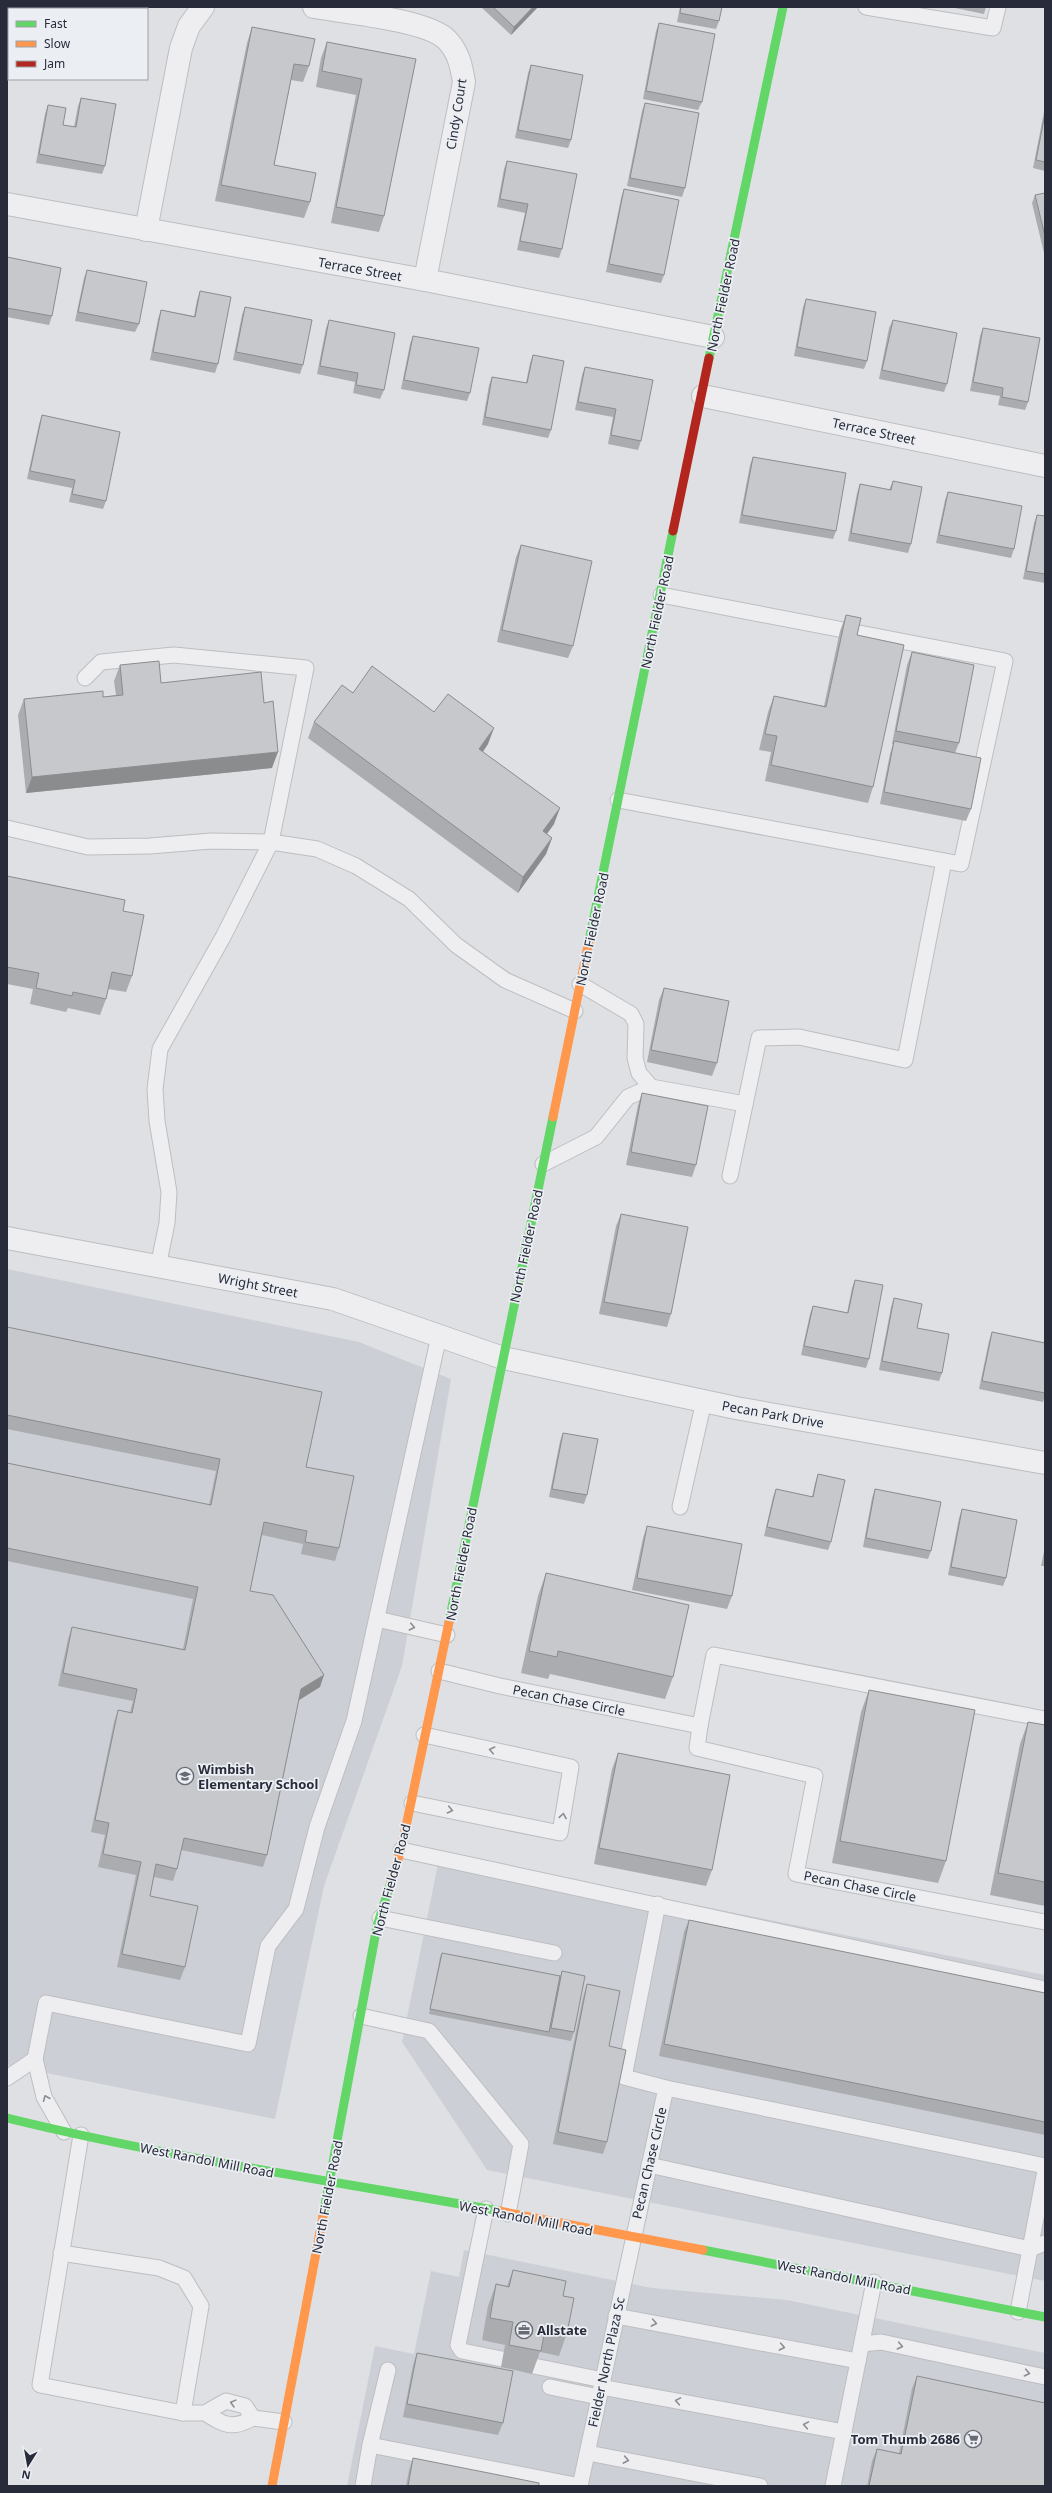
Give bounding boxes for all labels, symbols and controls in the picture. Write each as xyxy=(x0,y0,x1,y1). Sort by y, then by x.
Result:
legend xyxy=(8,8,148,80)
text: Fast xyxy=(44,15,68,32)
text: Slow xyxy=(44,35,71,52)
text: Jam xyxy=(43,55,65,72)
street label: Cindy Court xyxy=(441,77,471,151)
street label: North Fielder Road xyxy=(702,237,744,353)
street label: Terrace Street xyxy=(317,253,404,285)
street label: Terrace Street xyxy=(831,413,918,449)
street label: North Fielder Road xyxy=(636,554,678,670)
street label: North Fielder Road xyxy=(571,871,613,987)
street label: North Fielder Road xyxy=(505,1188,547,1304)
street label: Wright Street xyxy=(216,1268,300,1302)
street label: Pecan Park Drive xyxy=(721,1396,825,1432)
street label: North Fielder Road xyxy=(441,1506,481,1622)
one-way arrow xyxy=(409,1622,415,1630)
street label: Pecan Chase Circle xyxy=(511,1680,627,1720)
one-way arrow xyxy=(489,1747,495,1755)
place label: Wimbish Elementary School xyxy=(198,1760,318,1793)
school or university icon: Wimbish Elementary School xyxy=(175,1766,195,1786)
one-way arrow xyxy=(447,1806,453,1814)
one-way arrow xyxy=(558,1813,567,1819)
street label: North Fielder Road xyxy=(367,1822,415,1938)
street label: Pecan Chase Circle xyxy=(802,1866,918,1906)
one-way arrow xyxy=(42,2095,50,2102)
street label: Pecan Chase Circle xyxy=(627,2105,671,2221)
street label: West Randol Mill Road xyxy=(139,2138,275,2182)
street label: North Fielder Road xyxy=(307,2139,347,2255)
street label: West Randol Mill Road xyxy=(458,2196,594,2240)
street label: West Randol Mill Road xyxy=(776,2255,912,2299)
street label: Fielder North Plaza Sc xyxy=(583,2295,629,2429)
one-way arrow xyxy=(651,2318,657,2326)
office icon: Allstate xyxy=(514,2320,534,2340)
place label: Allstate xyxy=(537,2321,587,2339)
one-way arrow xyxy=(779,2342,785,2350)
one-way arrow xyxy=(897,2342,903,2350)
one-way arrow xyxy=(1024,2368,1031,2377)
one-way arrow xyxy=(675,2398,681,2406)
one-way arrow xyxy=(230,2399,237,2408)
one-way arrow xyxy=(803,2421,809,2429)
supermarket icon: Tom Thumb 2686 xyxy=(963,2429,983,2449)
place label: Tom Thumb 2686 xyxy=(851,2430,960,2448)
north arrow xyxy=(8,2445,48,2485)
one-way arrow xyxy=(623,2456,629,2464)
text: N xyxy=(20,2467,32,2484)

